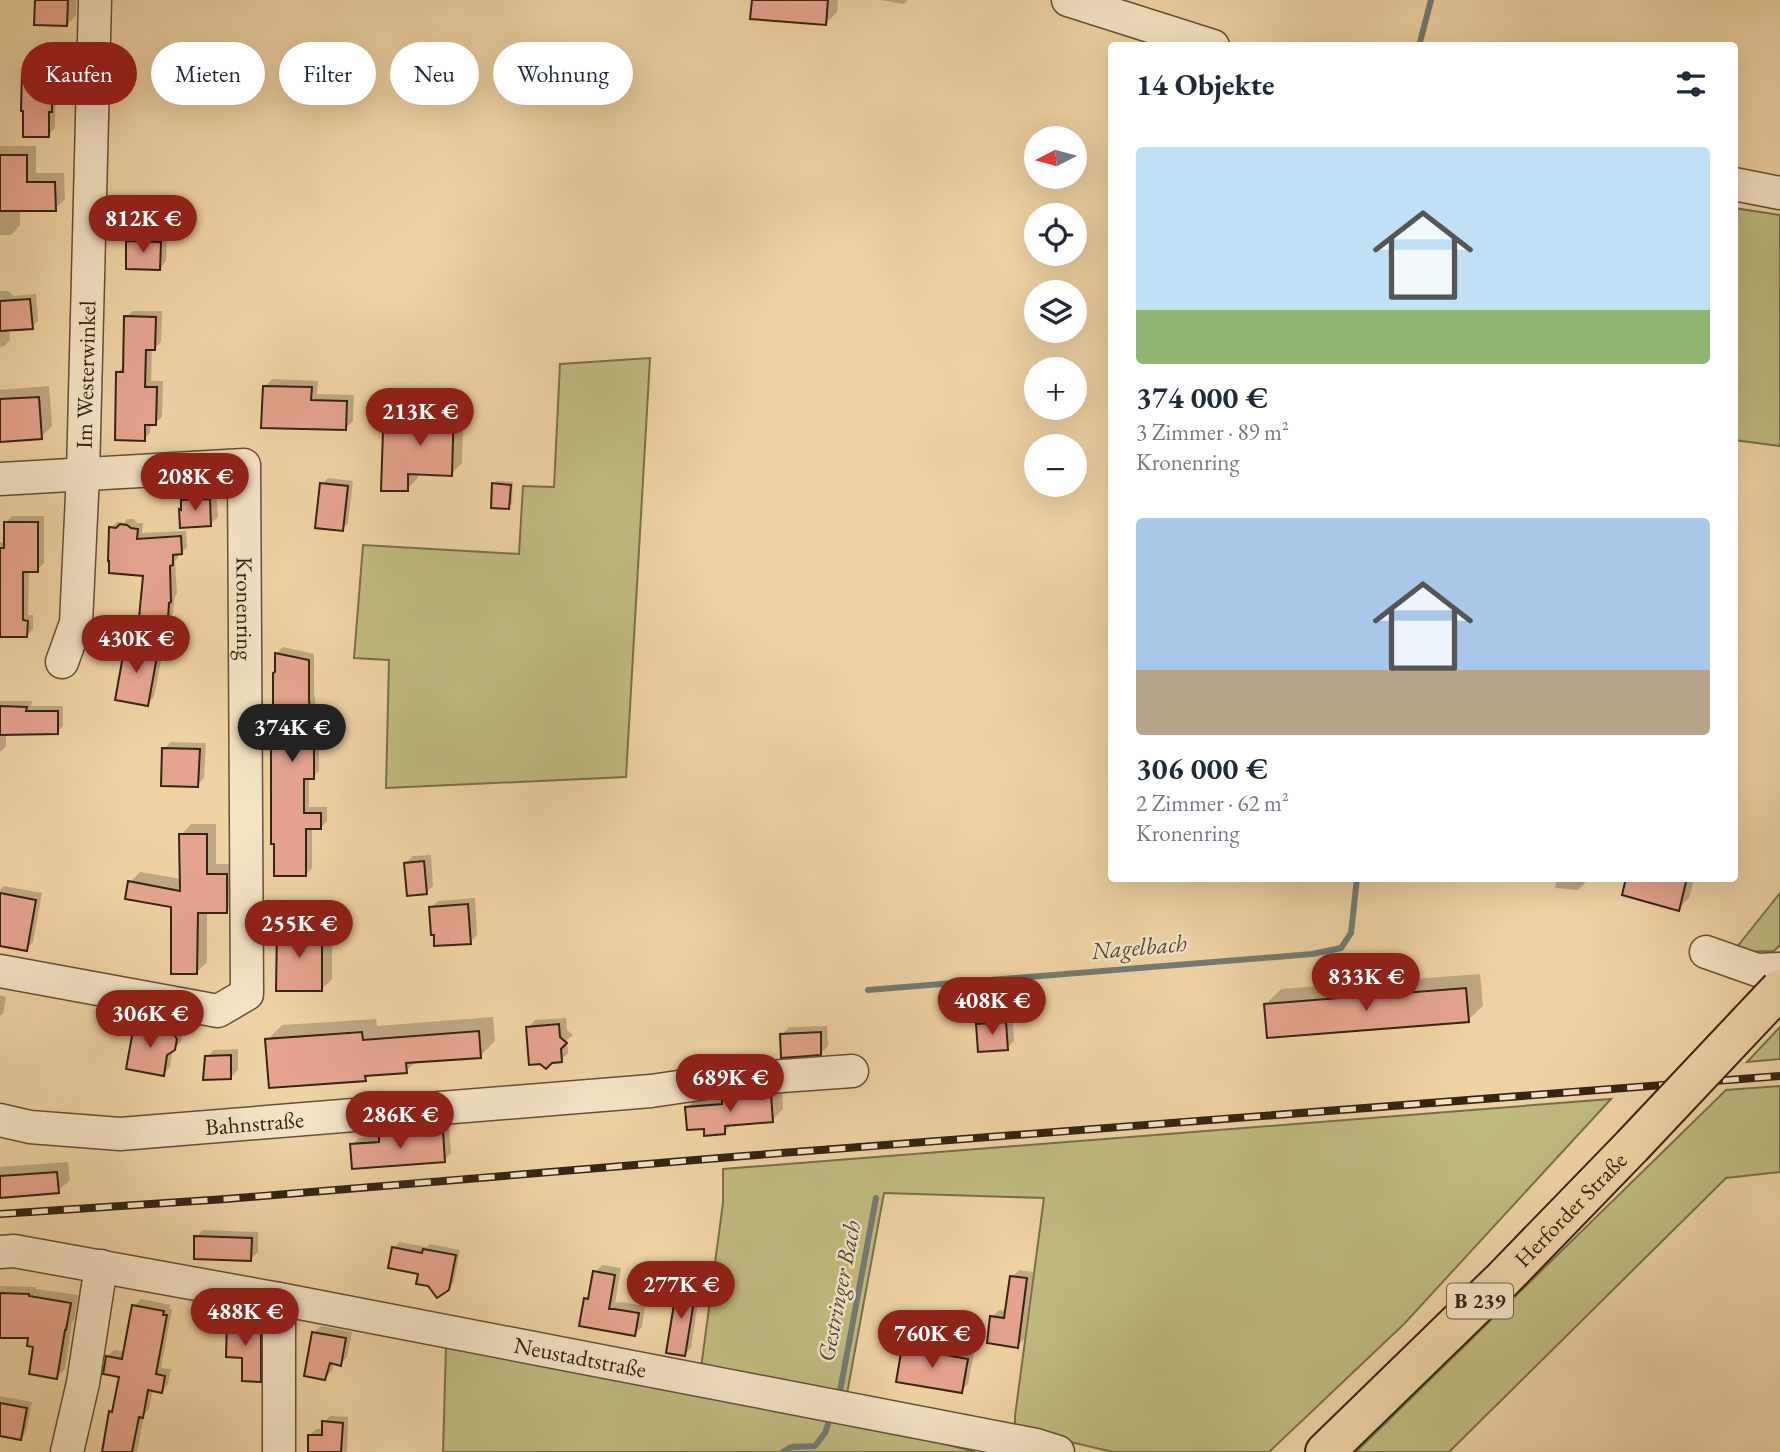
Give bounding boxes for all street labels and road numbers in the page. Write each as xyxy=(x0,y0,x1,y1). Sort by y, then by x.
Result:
street label: Im Westerwinkel xyxy=(69,300,102,449)
street label: Kronenring xyxy=(230,557,260,661)
street label: Bahnstraße xyxy=(204,1104,305,1142)
street label: Herforder Straße xyxy=(1508,1145,1633,1274)
road number: B 239 xyxy=(1447,1284,1513,1318)
street label: Neustadtstraße xyxy=(511,1330,649,1385)

